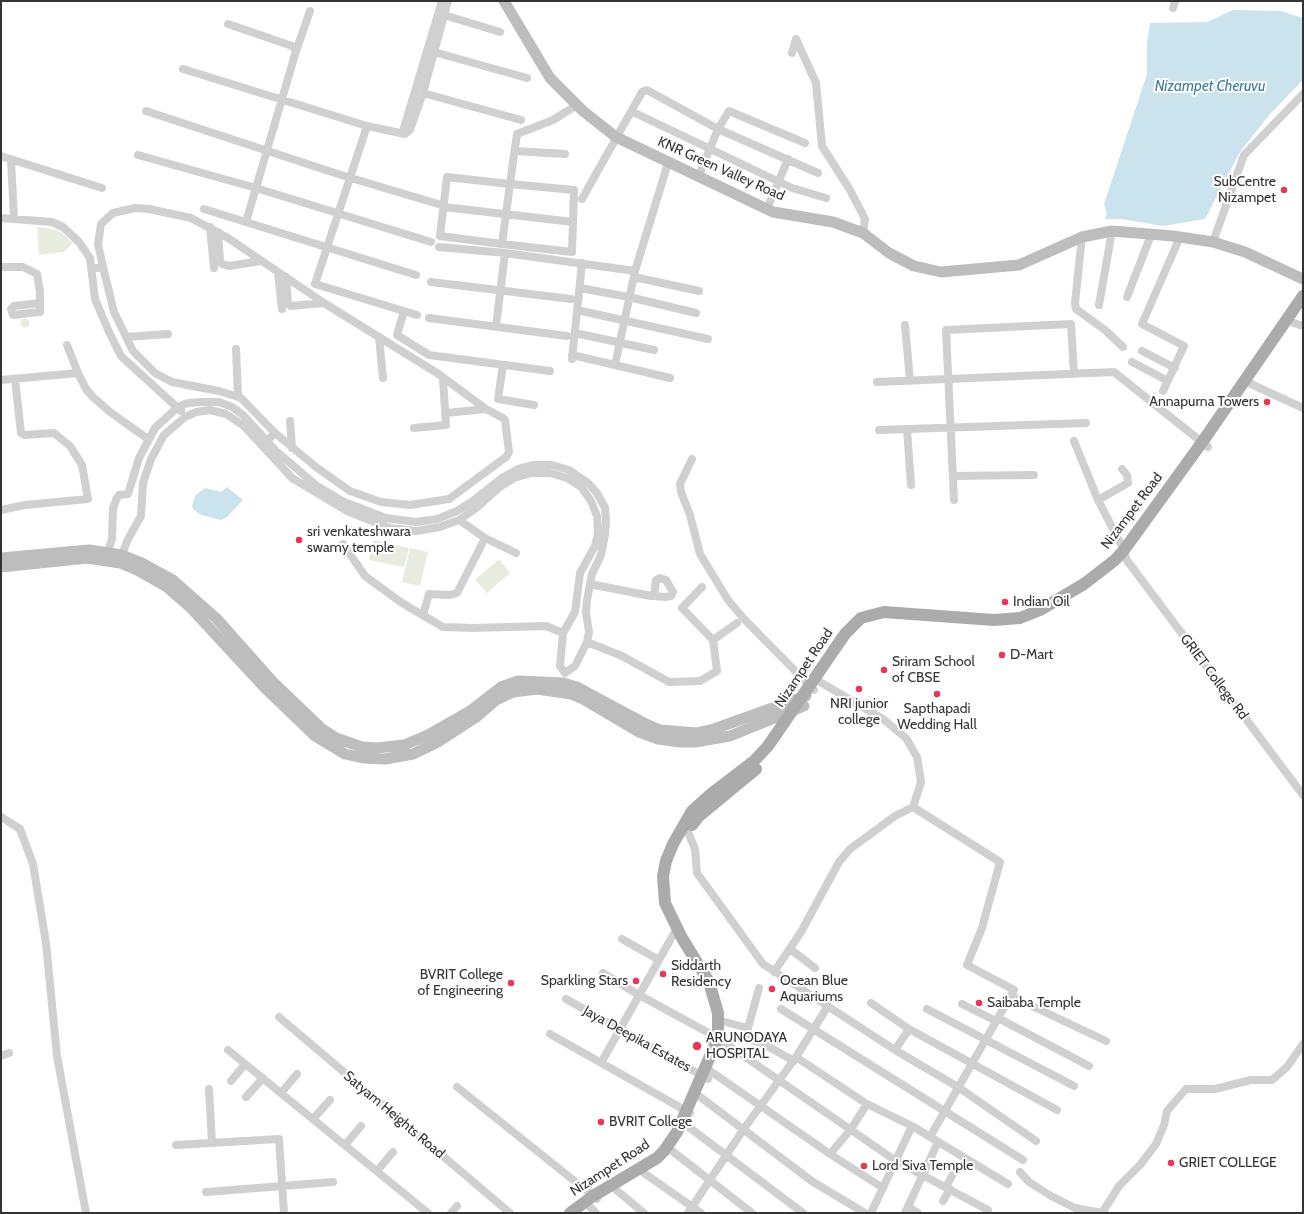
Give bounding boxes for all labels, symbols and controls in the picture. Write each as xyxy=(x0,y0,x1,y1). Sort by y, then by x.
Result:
water label: Nizampet Cheruvu xyxy=(1155,78,1265,96)
street label: KNR Green Valley Road xyxy=(655,133,787,205)
place label: SubCentre Nizampet xyxy=(1214,174,1276,206)
marker: SubCentre Nizampet xyxy=(1279,185,1289,195)
place label: Annapurna Towers xyxy=(1149,394,1259,410)
marker: Annapurna Towers xyxy=(1262,397,1272,407)
street label: Nizampet Road xyxy=(1098,469,1166,553)
place label: sri venkateshwara swamy temple xyxy=(307,524,411,556)
marker: sri venkateshwara swamy temple xyxy=(294,535,304,545)
place label: Indian Oil xyxy=(1013,594,1070,610)
marker: Indian Oil xyxy=(1000,597,1010,607)
street label: Nizampet Road xyxy=(771,625,837,711)
street label: GRIET College Rd xyxy=(1176,631,1252,723)
place label: D-Mart xyxy=(1010,647,1053,663)
marker: D-Mart xyxy=(997,650,1007,660)
place label: Sriram School of CBSE xyxy=(892,654,975,686)
marker: Sriram School of CBSE xyxy=(879,665,889,675)
marker: NRI junior college xyxy=(854,684,864,694)
marker: Sapthapadi Wedding Hall xyxy=(932,689,942,699)
place label: NRI junior college xyxy=(830,696,888,728)
place label: Sapthapadi Wedding Hall xyxy=(897,701,977,734)
place label: Siddarth Residency xyxy=(671,958,731,990)
place label: BVRIT College of Engineering xyxy=(418,967,503,1000)
marker: Siddarth Residency xyxy=(658,969,668,979)
place label: Sparkling Stars xyxy=(541,973,628,989)
place label: Ocean Blue Aquariums xyxy=(780,973,848,1006)
marker: Sparkling Stars xyxy=(631,976,641,986)
marker: BVRIT College of Engineering xyxy=(506,978,516,988)
marker: Ocean Blue Aquariums xyxy=(767,984,777,994)
place label: Saibaba Temple xyxy=(987,995,1081,1011)
marker: Saibaba Temple xyxy=(974,998,984,1008)
street label: Jaya Deepika Estates xyxy=(580,1002,694,1076)
place label: ARUNODAYA HOSPITAL xyxy=(706,1030,787,1062)
marker: ARUNODAYA HOSPITAL xyxy=(691,1040,703,1052)
street label: Satyam Heights Road xyxy=(340,1068,448,1162)
place label: BVRIT College xyxy=(609,1114,692,1130)
marker: BVRIT College xyxy=(596,1117,606,1127)
street label: Nizampet Road xyxy=(567,1136,653,1200)
place label: GRIET COLLEGE xyxy=(1179,1155,1277,1171)
place label: Lord Siva Temple xyxy=(872,1158,973,1174)
marker: GRIET COLLEGE xyxy=(1166,1158,1176,1168)
marker: Lord Siva Temple xyxy=(859,1161,869,1171)

